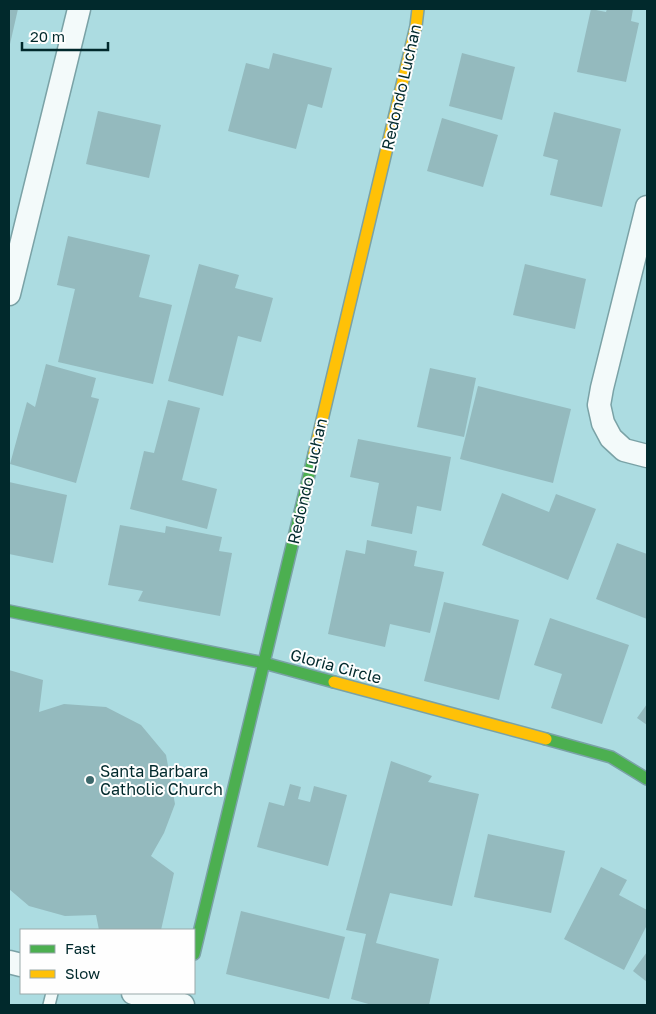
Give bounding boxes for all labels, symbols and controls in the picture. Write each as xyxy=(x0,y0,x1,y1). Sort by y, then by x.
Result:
scale bar xyxy=(22,20,109,52)
street label: Redondo Luchan xyxy=(377,22,425,152)
text: 20 m xyxy=(30,27,65,45)
street label: Redondo Luchan xyxy=(283,416,331,546)
street label: Gloria Circle xyxy=(288,644,384,688)
place label: Santa Barbara Catholic Church xyxy=(100,761,223,799)
marker: Santa Barbara Catholic Church xyxy=(84,774,96,786)
legend xyxy=(20,929,195,994)
text: Fast xyxy=(65,939,96,957)
text: Slow xyxy=(65,964,100,982)

